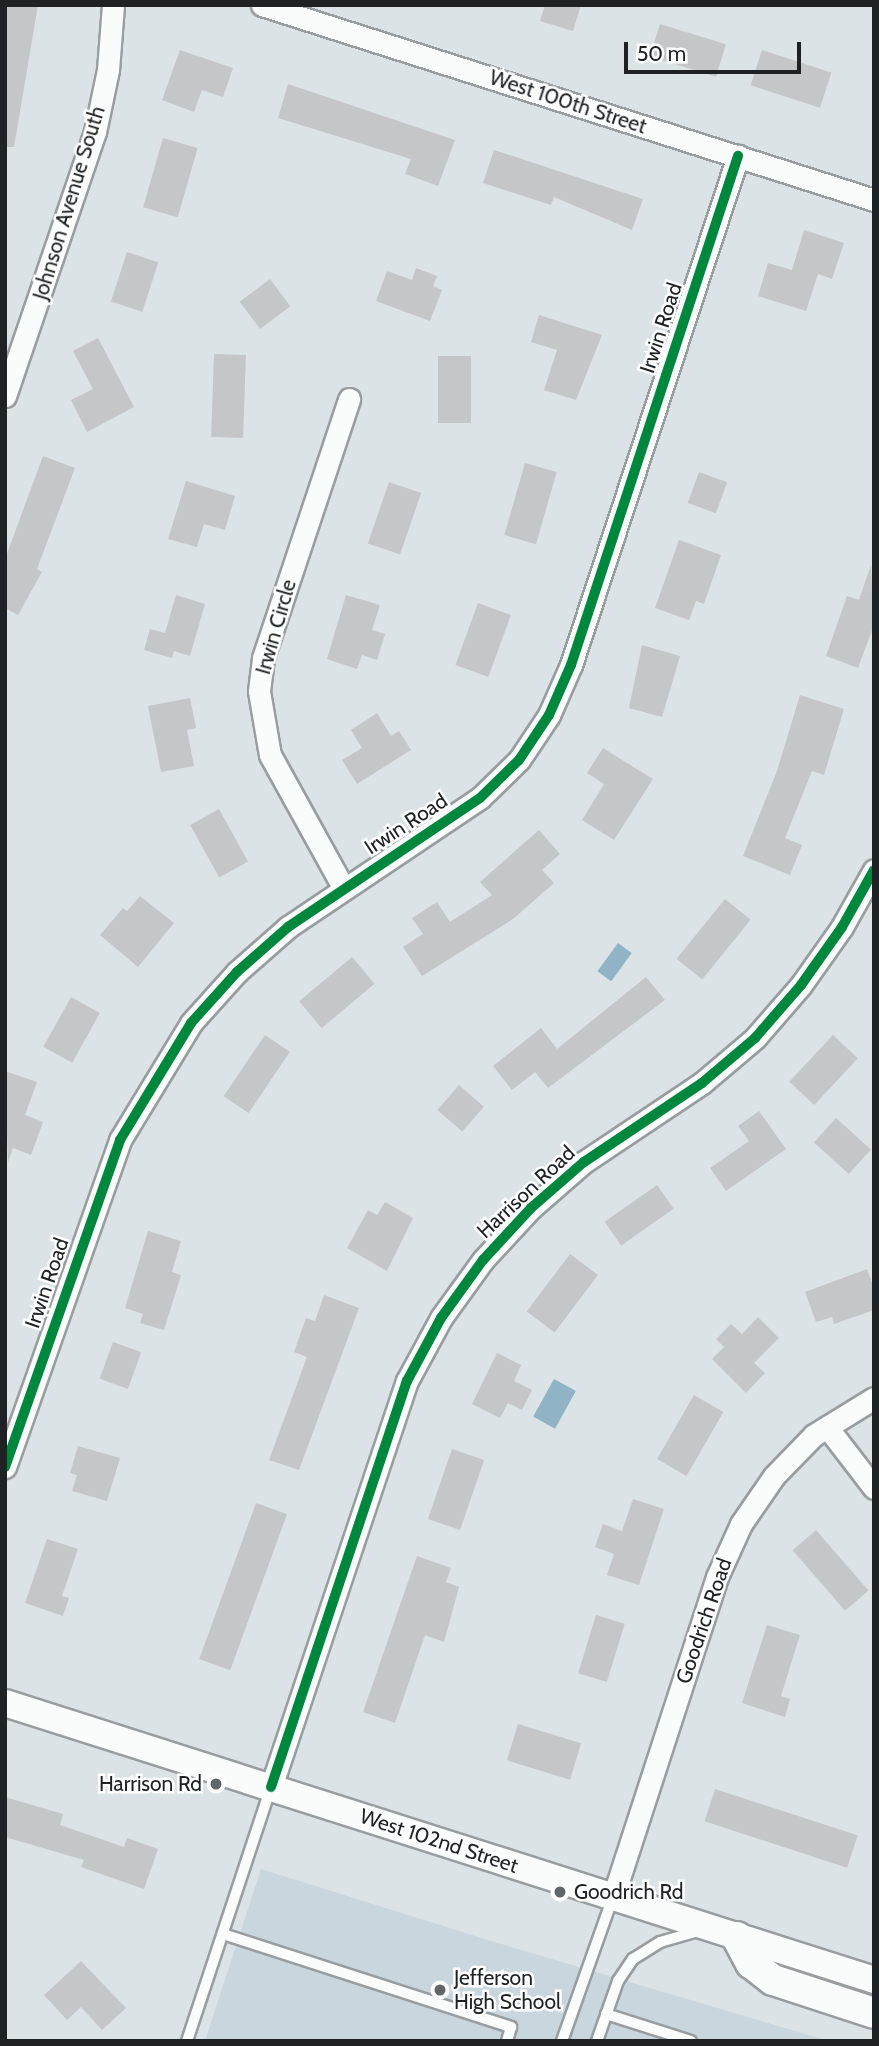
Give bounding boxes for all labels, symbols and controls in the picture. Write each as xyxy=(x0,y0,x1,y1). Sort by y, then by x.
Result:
scale bar xyxy=(627,28,804,72)
text: 50 m xyxy=(637,41,686,66)
street label: West 100th Street xyxy=(486,65,650,139)
street label: Johnson Avenue South xyxy=(28,103,110,303)
street label: Irwin Road xyxy=(635,280,687,376)
street label: Irwin Circle xyxy=(250,577,302,677)
street label: Irwin Road xyxy=(360,788,452,860)
street label: Harrison Road xyxy=(472,1140,580,1244)
street label: Irwin Road xyxy=(20,1235,74,1331)
street label: Goodrich Road xyxy=(671,1555,737,1687)
place label: Harrison Rd xyxy=(99,1771,202,1797)
marker: Harrison Rd xyxy=(208,1776,224,1792)
street label: West 102nd Street xyxy=(357,1804,521,1878)
place label: Goodrich Rd xyxy=(574,1879,683,1905)
marker: Goodrich Rd xyxy=(552,1884,568,1900)
place label: Jefferson High School xyxy=(454,1965,561,2015)
marker: Jefferson High School xyxy=(432,1982,448,1998)

